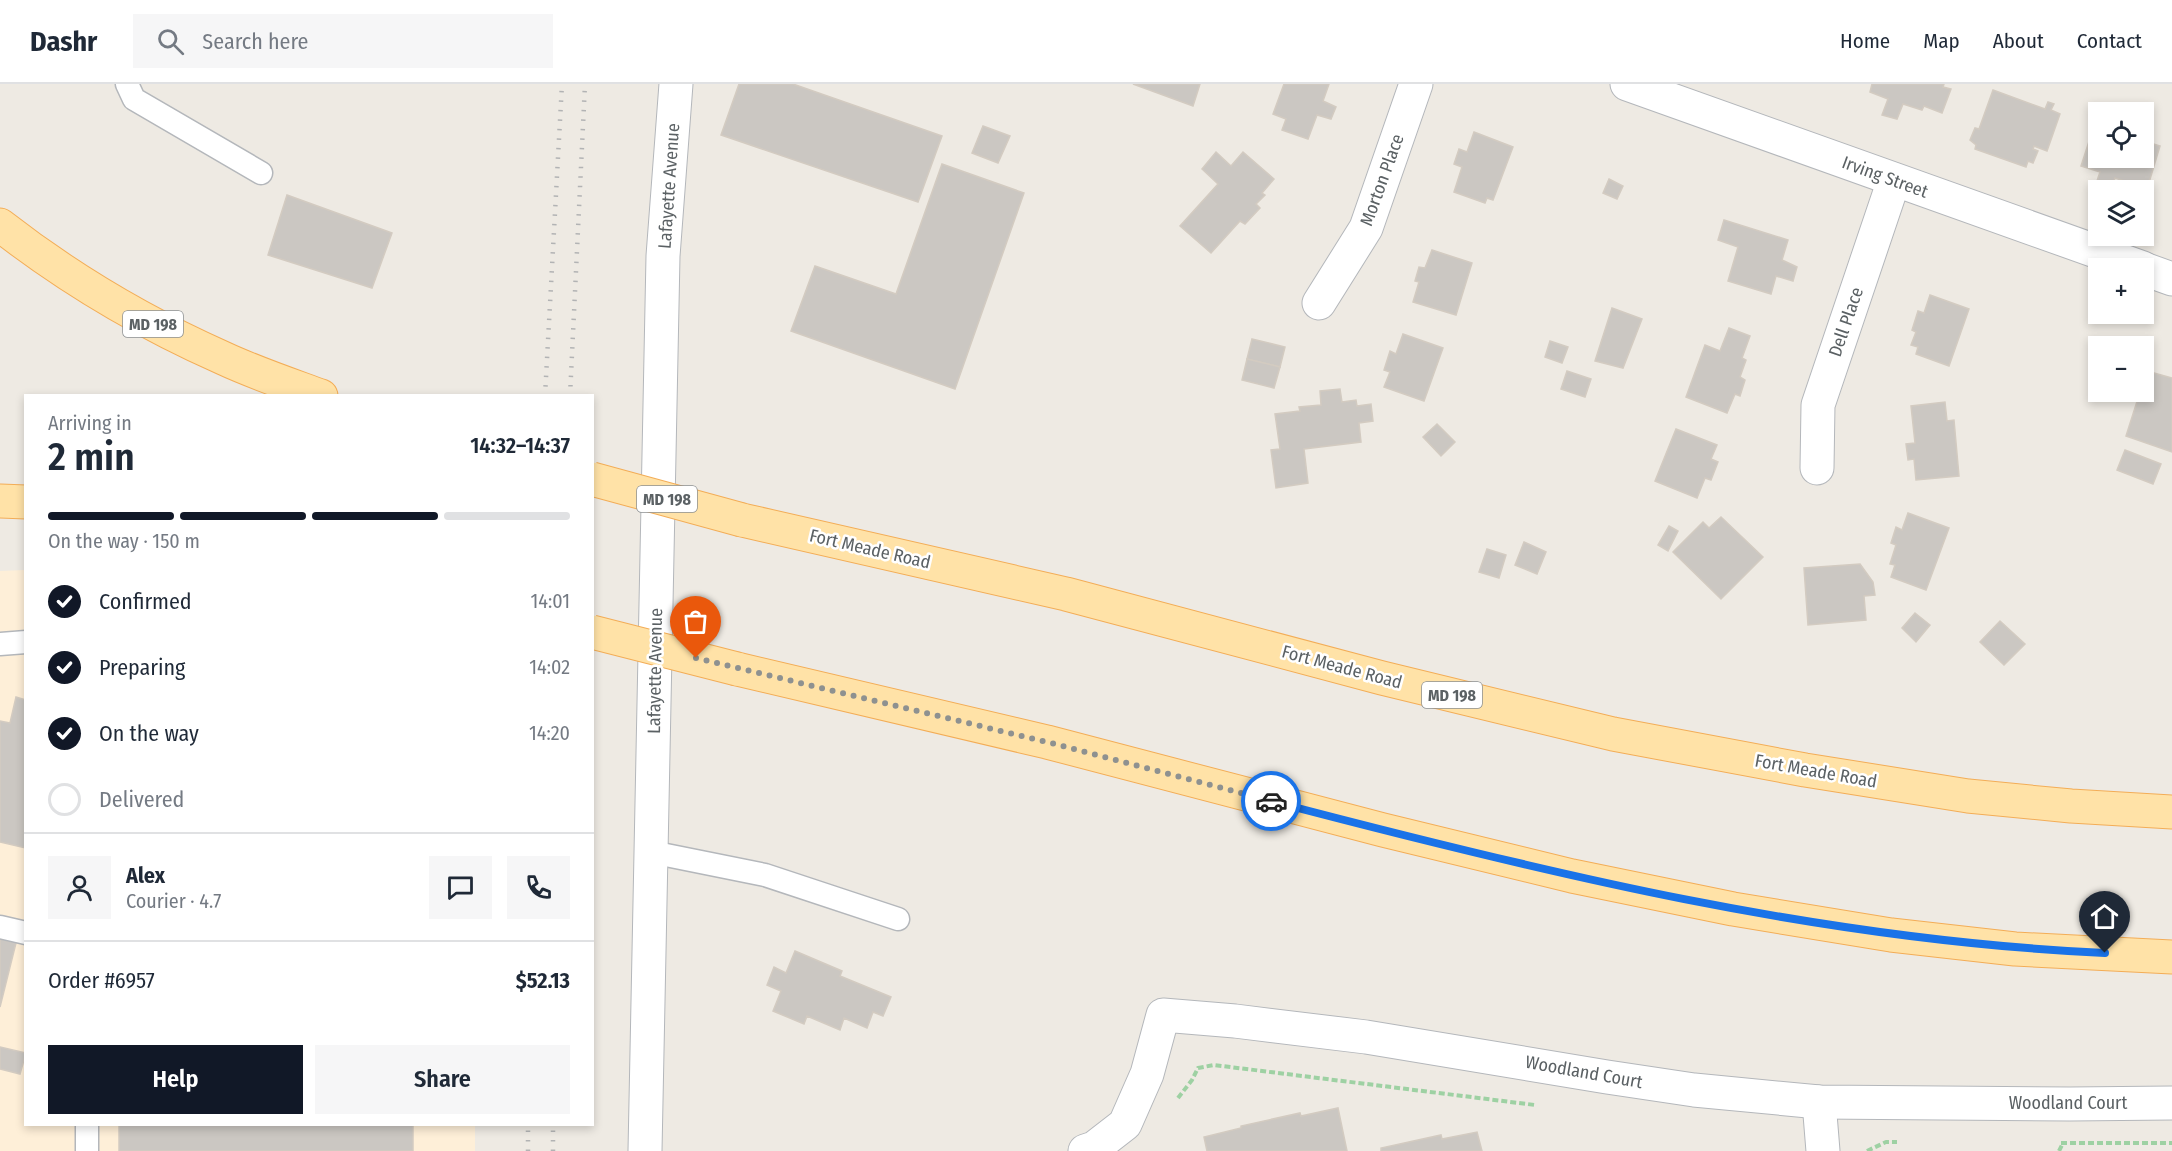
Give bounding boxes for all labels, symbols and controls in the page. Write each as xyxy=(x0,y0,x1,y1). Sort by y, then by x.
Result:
search box xyxy=(133,14,553,68)
text: Dashr xyxy=(30,25,97,58)
icon: search xyxy=(154,25,187,58)
text: Search here xyxy=(202,28,308,55)
text: Home xyxy=(1840,28,1890,54)
text: Map xyxy=(1923,28,1960,54)
text: About xyxy=(1993,28,2044,54)
text: Contact xyxy=(2077,28,2142,54)
map controls xyxy=(2088,102,2154,402)
button: locate xyxy=(2088,102,2154,168)
street label: Lafayette Avenue xyxy=(654,122,684,250)
street label: Morton Place xyxy=(1355,131,1409,229)
street label: Irving Street xyxy=(1839,151,1931,203)
button: layers xyxy=(2088,180,2154,246)
button: + xyxy=(2088,258,2154,324)
street label: Dell Place xyxy=(1824,284,1868,360)
road number: MD 198 xyxy=(123,311,183,337)
button: − xyxy=(2088,336,2154,402)
text: Arriving in xyxy=(48,411,132,435)
text: 14:32–14:37 xyxy=(470,432,570,459)
text: 2 min xyxy=(48,434,135,480)
road number: MD 198 xyxy=(637,486,697,512)
street label: Fort Meade Road xyxy=(807,524,933,574)
text: On the way · 150 m xyxy=(48,529,200,553)
icon: check xyxy=(48,585,81,618)
text: Confirmed xyxy=(99,588,192,615)
text: 14:01 xyxy=(531,589,570,613)
pin xyxy=(670,596,721,658)
icon: bag xyxy=(679,605,712,638)
street label: Lafayette Avenue xyxy=(643,608,667,734)
street label: Fort Meade Road xyxy=(1279,640,1405,694)
icon: check xyxy=(48,651,81,684)
text: Preparing xyxy=(99,654,185,681)
text: 14:02 xyxy=(529,655,570,679)
road number: MD 198 xyxy=(1422,682,1482,708)
icon: check xyxy=(48,717,81,750)
text: On the way xyxy=(99,720,199,747)
text: 14:20 xyxy=(529,721,570,745)
street label: Fort Meade Road xyxy=(1753,749,1879,793)
courier xyxy=(1241,771,1301,831)
icon: car xyxy=(1255,785,1288,818)
text: Delivered xyxy=(99,786,184,813)
button: person xyxy=(48,856,111,919)
button: chat xyxy=(429,856,492,919)
button: phone xyxy=(507,856,570,919)
text: Alex xyxy=(126,862,165,889)
text: Courier · 4.7 xyxy=(126,889,221,913)
pin xyxy=(2079,891,2130,953)
icon: home xyxy=(2088,900,2121,933)
text: Order #6957 xyxy=(48,967,155,994)
text: $52.13 xyxy=(516,967,570,994)
button: Help xyxy=(48,1045,303,1114)
button: Share xyxy=(315,1045,570,1114)
street label: Woodland Court xyxy=(1524,1051,1644,1093)
street label: Woodland Court xyxy=(2009,1092,2127,1114)

